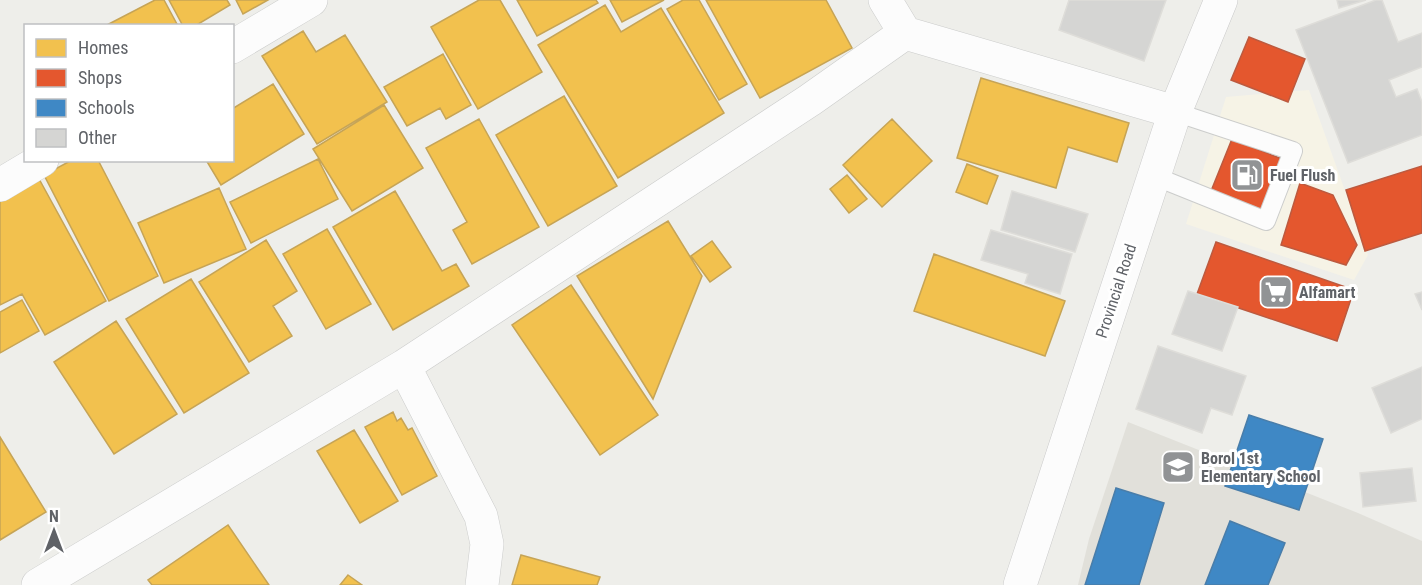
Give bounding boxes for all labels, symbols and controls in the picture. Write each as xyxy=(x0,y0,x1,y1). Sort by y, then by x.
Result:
legend xyxy=(24,24,234,162)
text: Homes xyxy=(78,37,128,58)
text: Shops xyxy=(78,67,122,88)
text: Schools xyxy=(78,97,135,118)
text: Other xyxy=(78,127,117,148)
fuel station icon: Fuel Flush xyxy=(1229,157,1265,193)
place label: Fuel Flush xyxy=(1270,166,1335,185)
street label: Provincial Road xyxy=(1092,241,1140,341)
supermarket icon: Alfamart xyxy=(1258,274,1294,310)
place label: Alfamart xyxy=(1299,283,1355,302)
school or university icon: Borol 1st Elementary School xyxy=(1160,449,1196,485)
place label: Borol 1st Elementary School xyxy=(1201,449,1320,486)
north arrow xyxy=(24,501,84,561)
text: N xyxy=(49,507,59,526)

